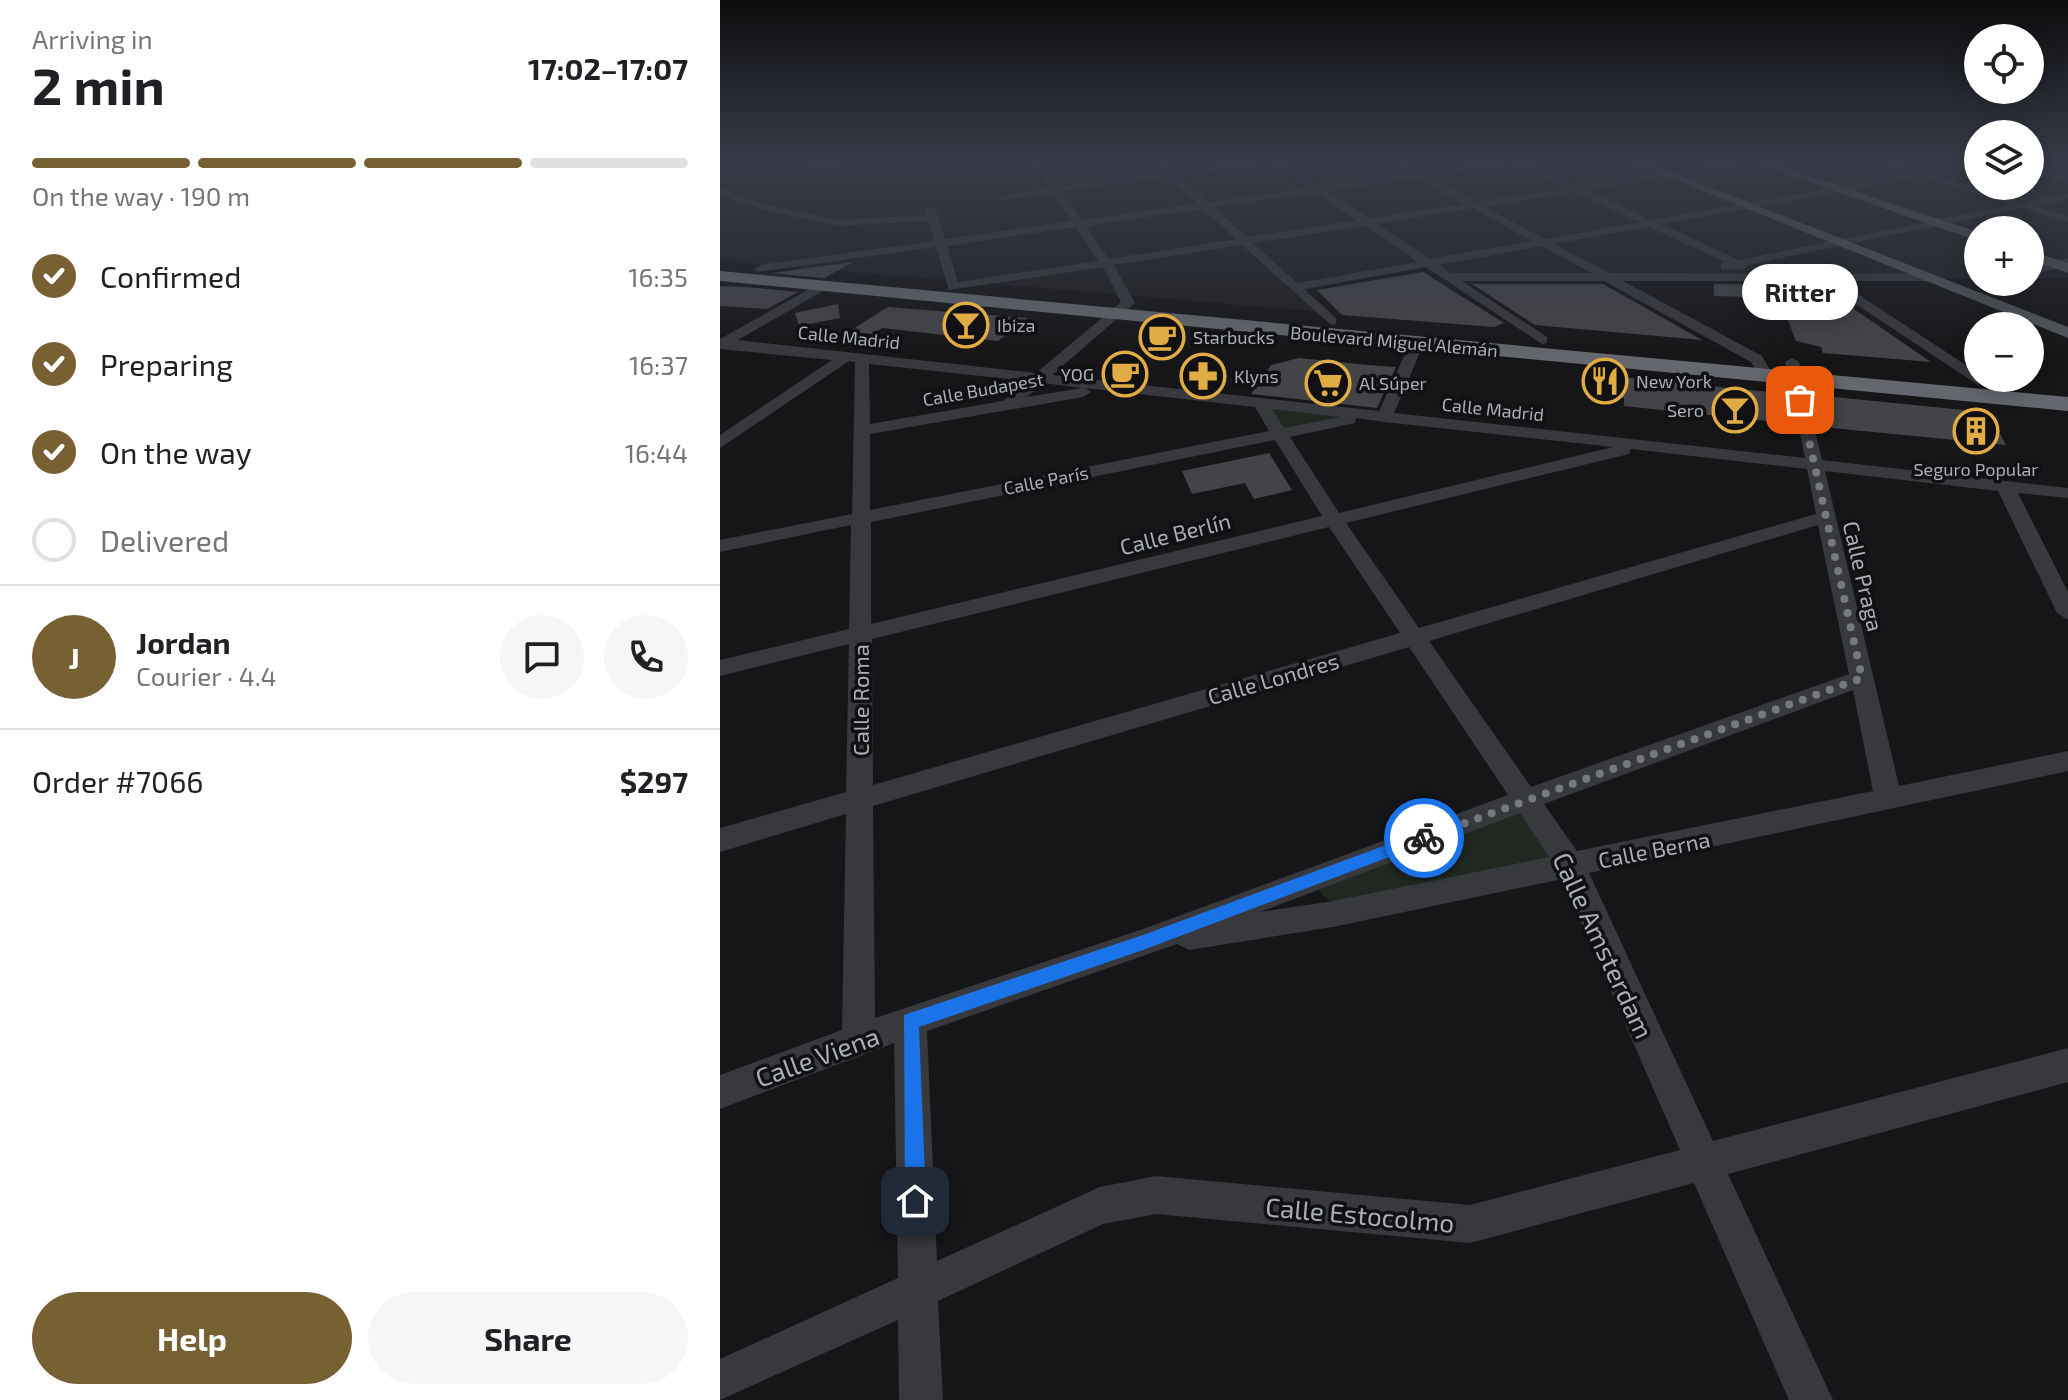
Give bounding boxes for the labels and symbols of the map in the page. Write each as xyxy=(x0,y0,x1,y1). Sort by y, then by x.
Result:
callout: Ritter xyxy=(1742,264,1858,320)
bar icon: Ibiza xyxy=(942,301,990,349)
cafe icon: Starbucks xyxy=(1138,313,1186,361)
place label: Ibiza xyxy=(997,314,1036,336)
street label: Calle Madrid xyxy=(797,321,901,353)
street label: Boulevard Miguel Alemán xyxy=(1289,321,1499,361)
place label: Starbucks xyxy=(1193,326,1275,348)
cafe icon: YOG xyxy=(1101,350,1149,398)
pharmacy icon: Klyns xyxy=(1179,352,1227,400)
restaurant icon: New York xyxy=(1581,357,1629,405)
supermarket icon: Al Súper xyxy=(1304,359,1352,407)
place label: YOG xyxy=(1061,363,1094,385)
place label: Klyns xyxy=(1234,365,1279,387)
pin xyxy=(1766,366,1834,434)
street label: Calle Budapest xyxy=(921,368,1045,410)
place label: New York xyxy=(1636,370,1712,392)
place label: Al Súper xyxy=(1359,372,1427,394)
bar icon: Sero xyxy=(1711,386,1759,434)
street label: Calle Madrid xyxy=(1441,393,1545,425)
place label: Sero xyxy=(1667,399,1704,421)
building icon: Seguro Popular xyxy=(1952,407,2000,455)
place label: Seguro Popular xyxy=(1913,458,2039,480)
street label: Calle París xyxy=(1002,461,1090,499)
street label: Calle Berlín xyxy=(1117,507,1233,559)
street label: Calle Praga xyxy=(1839,518,1889,634)
street label: Calle Roma xyxy=(847,644,873,756)
street label: Calle Londres xyxy=(1204,647,1342,709)
courier xyxy=(1384,798,1464,878)
street label: Calle Berna xyxy=(1596,825,1712,873)
street label: Calle Amsterdam xyxy=(1547,847,1661,1043)
street label: Calle Viena xyxy=(751,1019,883,1093)
pin xyxy=(881,1167,949,1235)
street label: Calle Estocolmo xyxy=(1264,1190,1456,1238)

